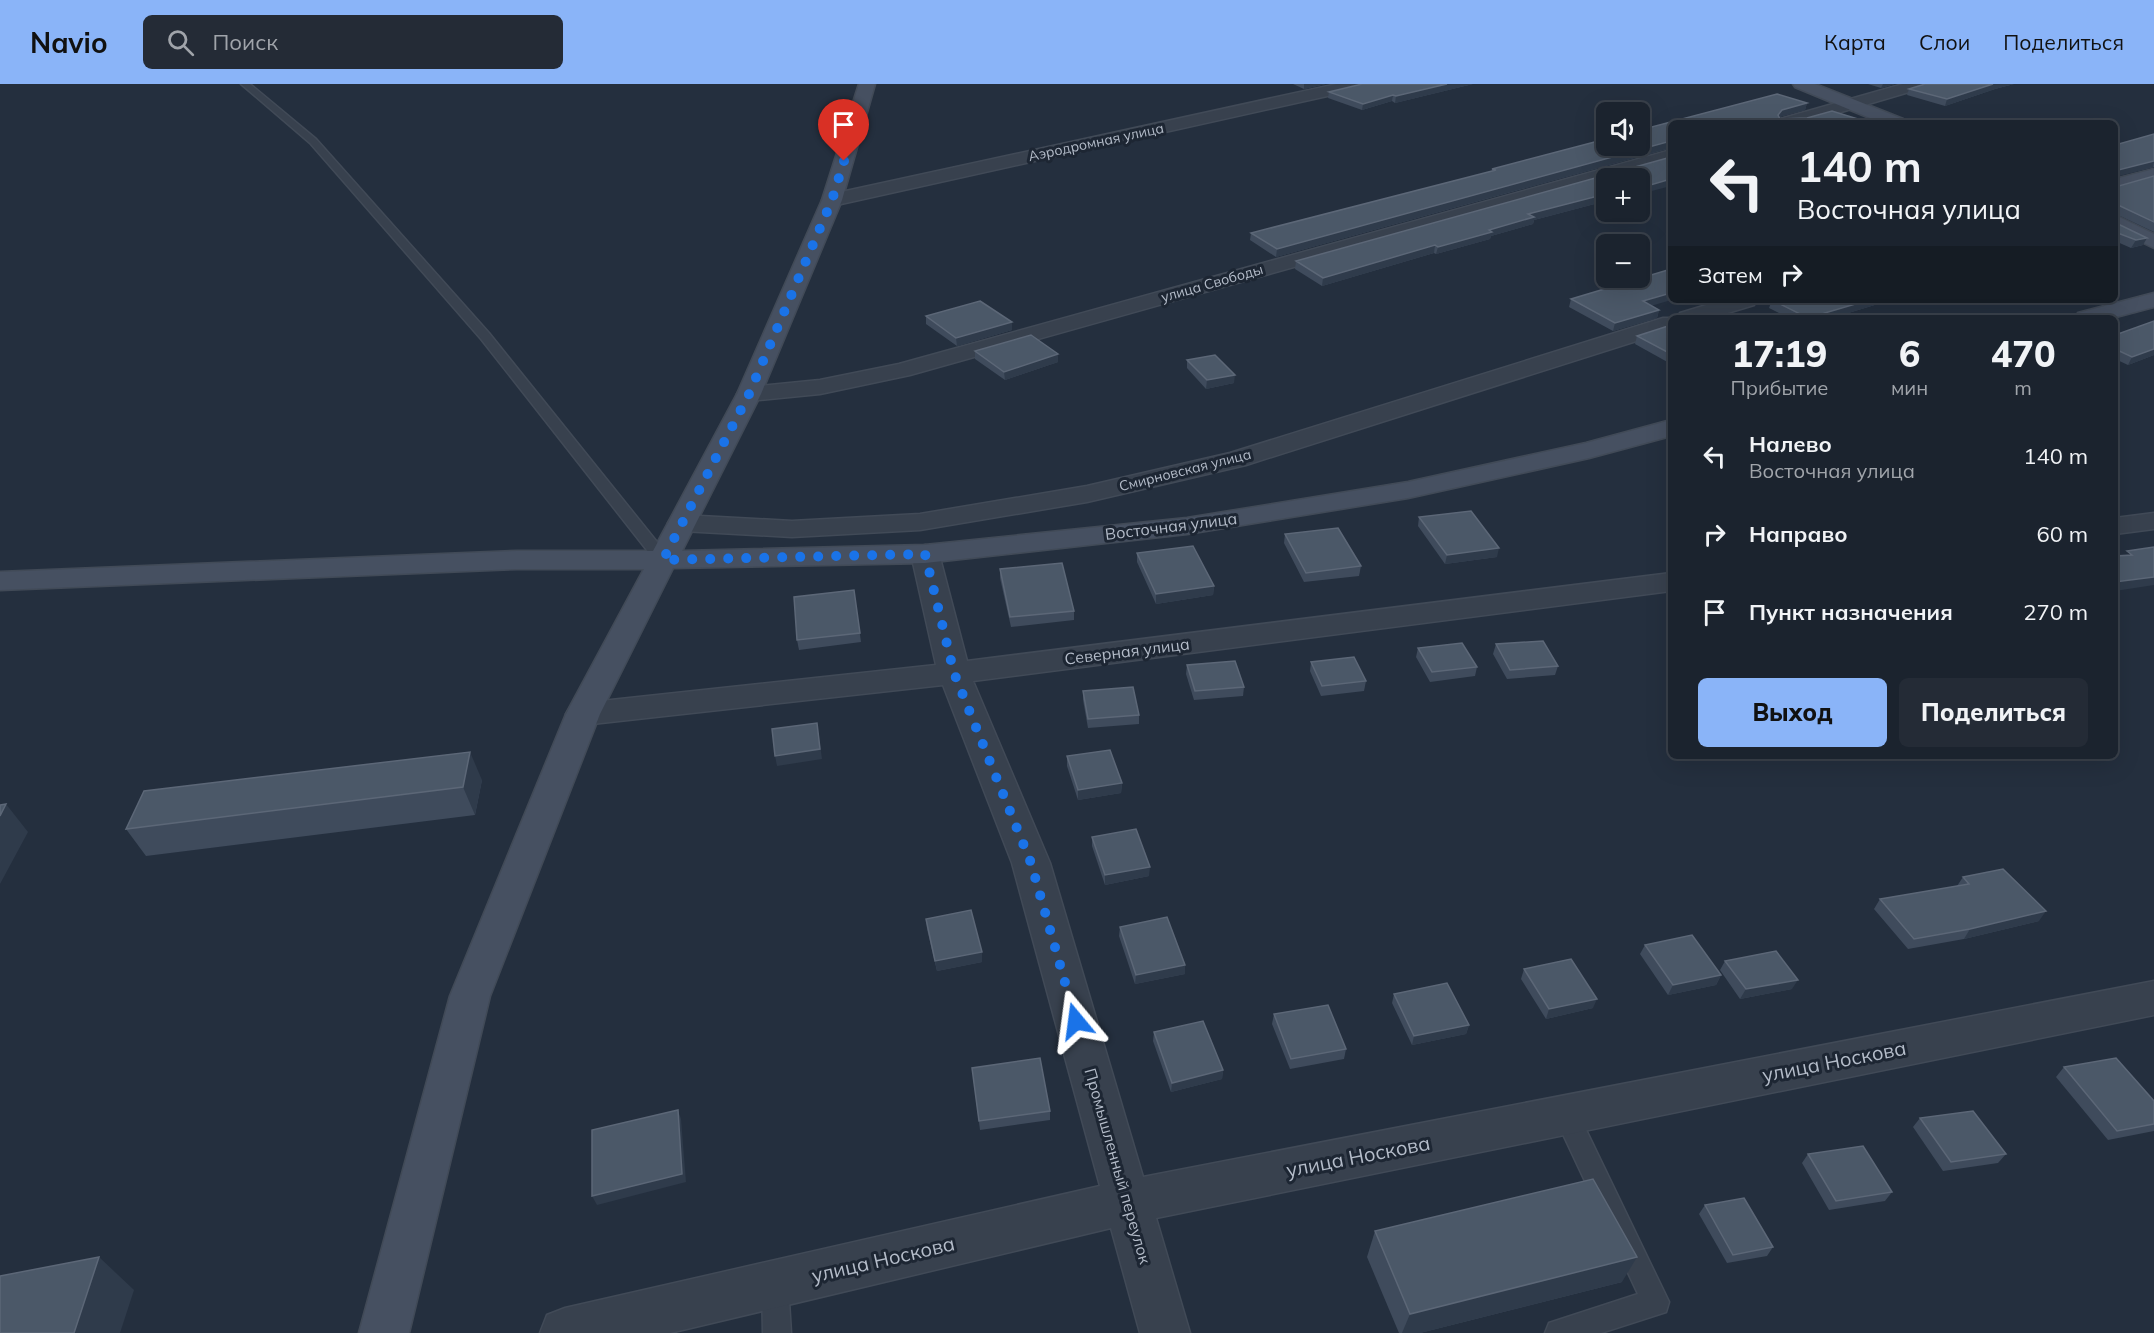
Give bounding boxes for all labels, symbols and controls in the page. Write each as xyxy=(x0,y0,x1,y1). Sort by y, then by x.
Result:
search box xyxy=(143,15,563,69)
text: Navio xyxy=(30,25,107,60)
icon: search xyxy=(164,26,197,59)
text: Поиск xyxy=(212,28,278,56)
text: Карта xyxy=(1824,29,1886,55)
text: Слои xyxy=(1919,29,1970,55)
text: Поделиться xyxy=(2003,29,2124,55)
pin xyxy=(818,99,869,161)
map controls xyxy=(1596,102,1650,288)
button: sound xyxy=(1596,102,1650,156)
icon: arrive xyxy=(827,108,860,141)
street label: Аэродромная улица xyxy=(1027,119,1165,165)
text: 140 m xyxy=(1797,140,1922,193)
icon: left xyxy=(1698,144,1776,222)
button: + xyxy=(1596,168,1650,222)
text: Восточная улица xyxy=(1797,192,2021,226)
button: − xyxy=(1596,234,1650,288)
icon: right xyxy=(1775,258,1808,291)
street label: улица Свободы xyxy=(1159,260,1265,306)
text: Затем xyxy=(1698,261,1763,289)
text: 17:19 xyxy=(1732,331,1827,376)
text: 6 xyxy=(1899,331,1920,376)
text: 470 xyxy=(1991,331,2056,376)
text: Прибытие xyxy=(1730,375,1828,400)
text: мин xyxy=(1891,375,1928,400)
text: m xyxy=(2014,375,2032,400)
text: Налево xyxy=(1749,430,1832,458)
icon: left xyxy=(1698,440,1731,473)
text: 140 m xyxy=(2023,442,2088,470)
street label: Смирновская улица xyxy=(1117,445,1253,495)
text: Восточная улица xyxy=(1749,458,1915,483)
street label: Восточная улица xyxy=(1104,508,1238,544)
icon: right xyxy=(1698,518,1731,551)
text: Направо xyxy=(1749,520,1847,548)
text: 60 m xyxy=(2037,520,2088,548)
icon: arrive xyxy=(1698,596,1731,629)
text: Пункт назначения xyxy=(1749,598,1953,626)
text: 270 m xyxy=(2023,598,2088,626)
street label: Северная улица xyxy=(1063,633,1191,669)
button: Выход xyxy=(1698,678,1887,747)
button: Поделиться xyxy=(1899,678,2088,747)
position arrow xyxy=(1044,989,1108,1053)
street label: улица Носкова xyxy=(1760,1035,1908,1087)
street label: Промышленный переулок xyxy=(1080,1066,1156,1266)
street label: улица Носкова xyxy=(1284,1130,1432,1182)
street label: улица Носкова xyxy=(809,1230,957,1288)

